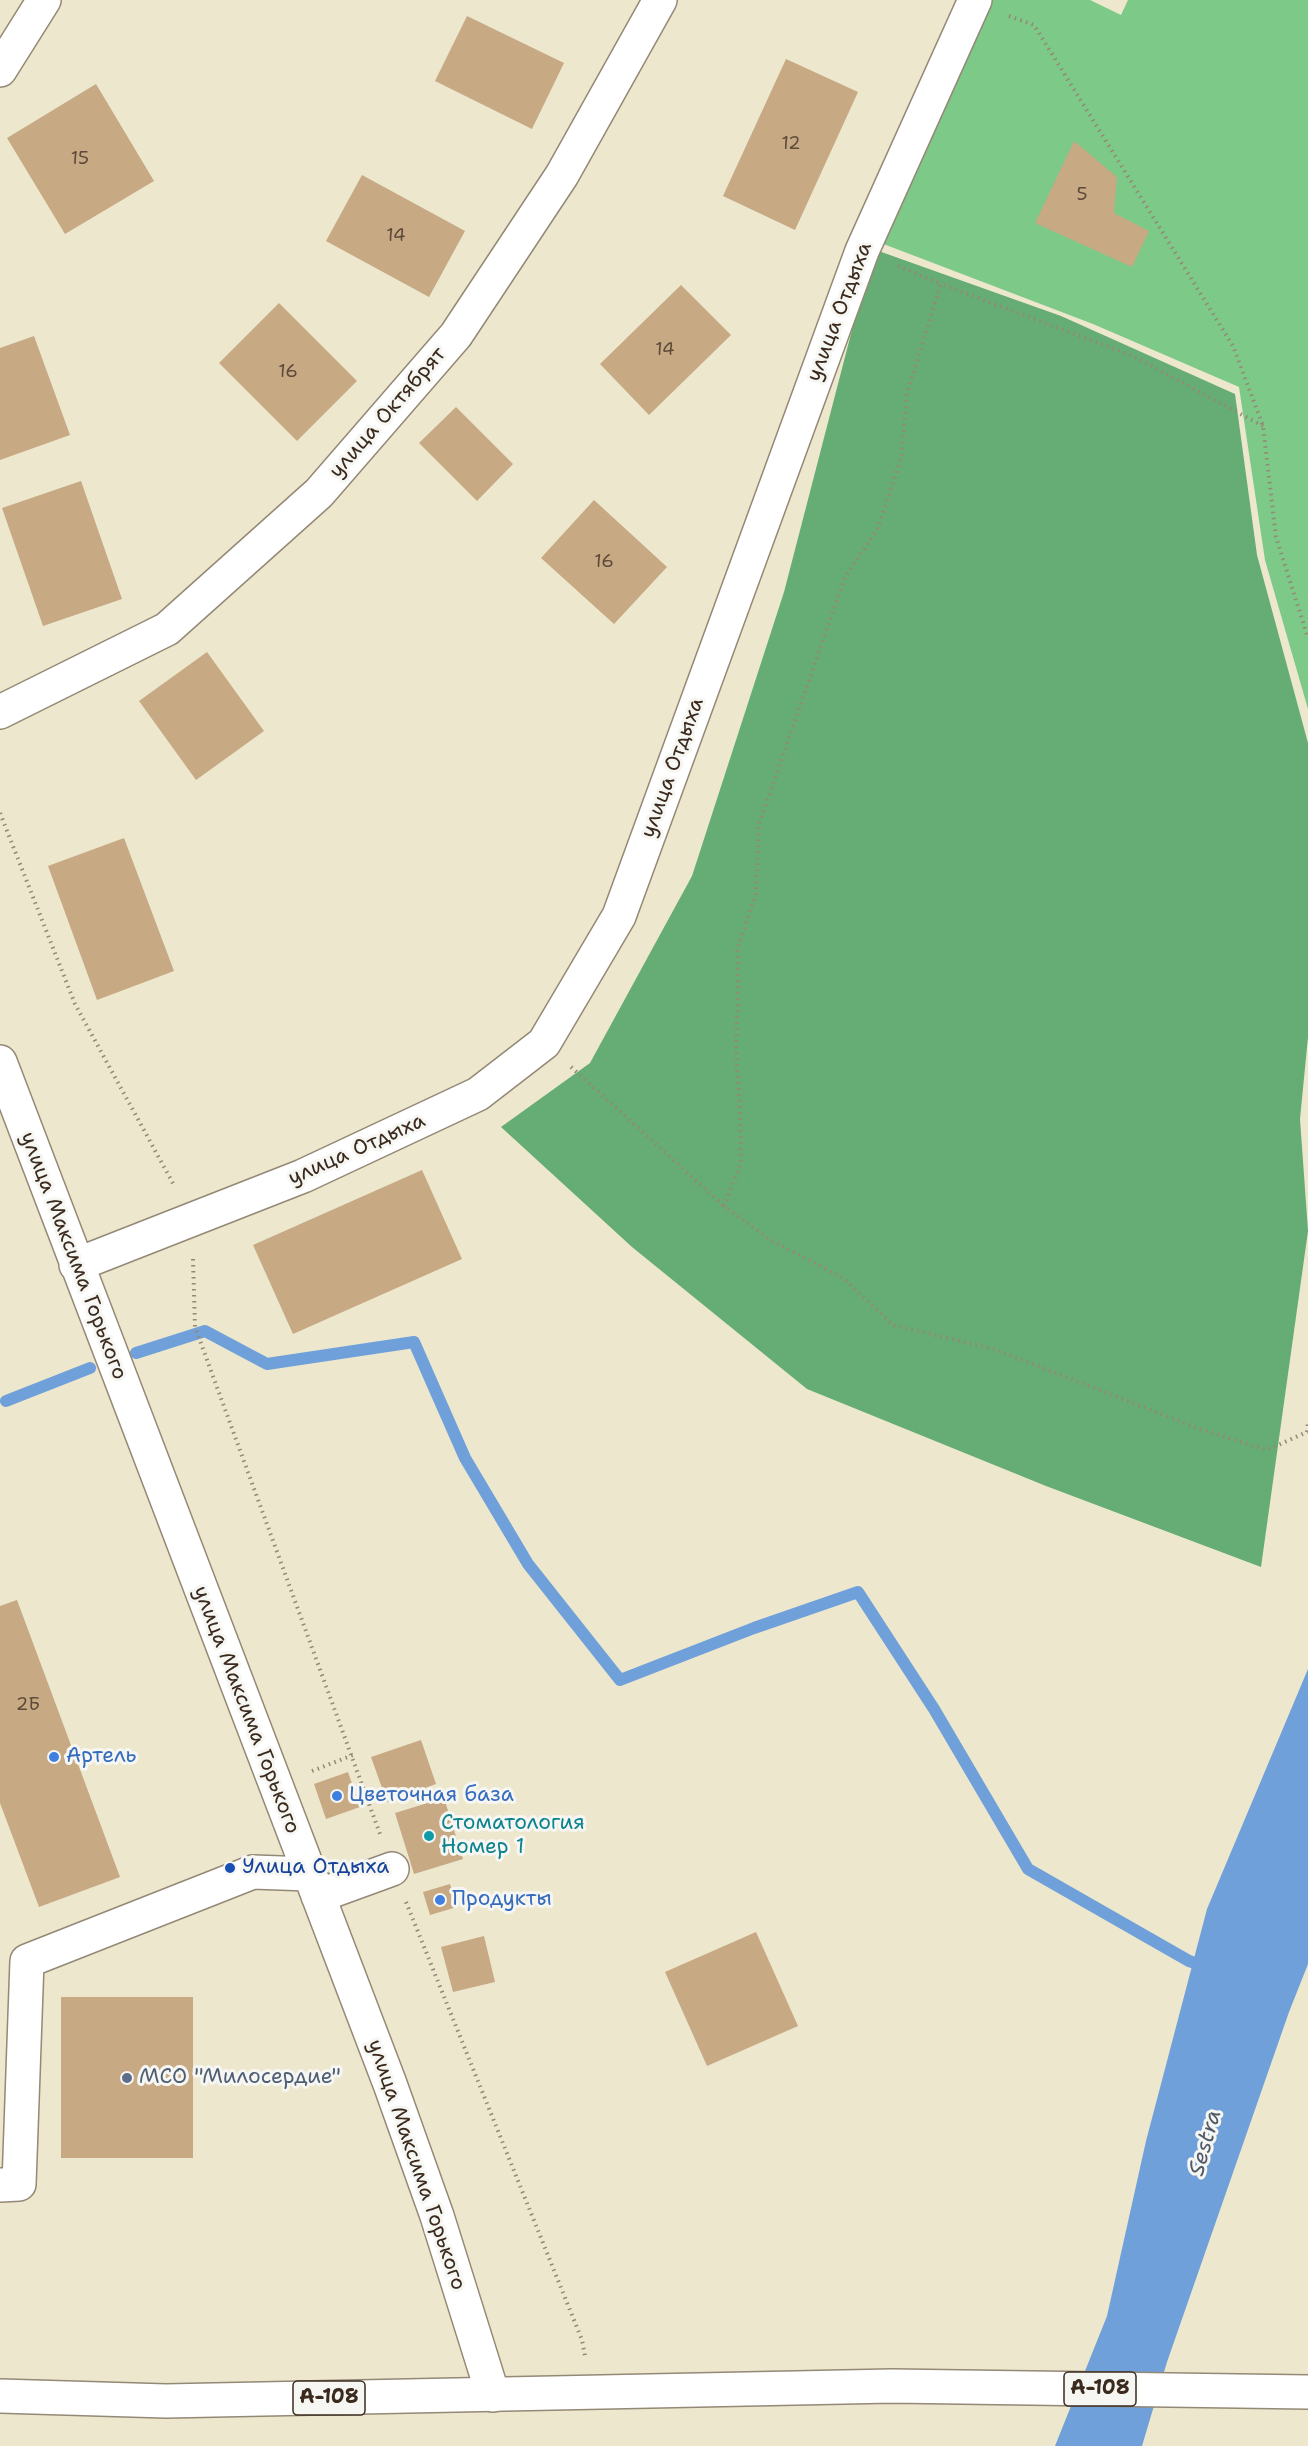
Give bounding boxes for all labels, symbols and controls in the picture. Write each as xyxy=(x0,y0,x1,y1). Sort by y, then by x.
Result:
house number: 12 xyxy=(781,133,801,155)
house number: 15 xyxy=(71,148,89,170)
house number: 5 xyxy=(1076,184,1088,206)
house number: 14 xyxy=(386,225,406,247)
street label: улица Отдыха xyxy=(802,239,878,385)
house number: 14 xyxy=(655,339,675,361)
street label: улица Октябрят xyxy=(324,342,452,484)
house number: 16 xyxy=(278,361,298,383)
house number: 16 xyxy=(594,551,614,573)
street label: улица Отдыха xyxy=(636,694,710,842)
street label: улица Отдыха xyxy=(285,1109,429,1191)
street label: улица Максима Горького xyxy=(14,1129,132,1383)
street label: улица Максима Горького xyxy=(187,1583,305,1837)
house number: 2Б xyxy=(16,1694,40,1716)
place label: Артель xyxy=(66,1744,136,1770)
marker: Артель xyxy=(47,1750,61,1764)
place label: Цветочная база xyxy=(349,1783,514,1809)
marker: Цветочная база xyxy=(330,1789,344,1803)
place label: Стоматология Номер 1 xyxy=(441,1811,585,1861)
marker: Стоматология Номер 1 xyxy=(422,1829,436,1843)
place label: Улица Отдыха xyxy=(242,1855,389,1881)
marker: Улица Отдыха xyxy=(223,1861,237,1875)
place label: Продукты xyxy=(452,1887,552,1913)
marker: Продукты xyxy=(433,1893,447,1907)
street label: улица Максима Горького xyxy=(361,2036,471,2294)
place label: МСО "Милосердие" xyxy=(139,2065,341,2091)
marker: МСО "Милосердие" xyxy=(120,2071,134,2085)
water label: Sestra xyxy=(1184,2107,1228,2179)
road number: А-108 xyxy=(1064,2372,1136,2406)
road number: А-108 xyxy=(293,2381,365,2415)

